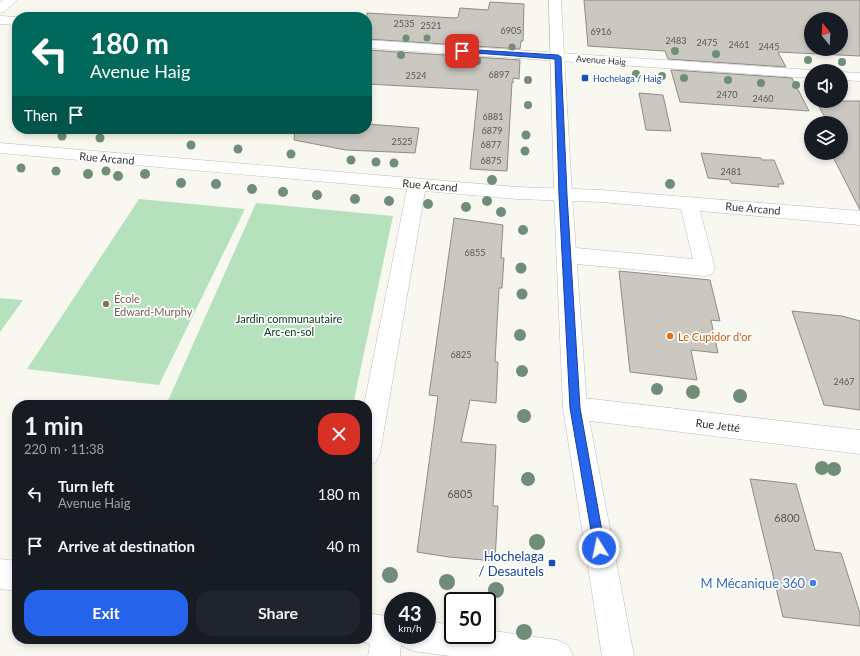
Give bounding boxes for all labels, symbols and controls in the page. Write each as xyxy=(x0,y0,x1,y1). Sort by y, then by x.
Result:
north arrow xyxy=(804,12,848,56)
map controls xyxy=(804,12,848,160)
house number: 2535 xyxy=(394,18,414,29)
house number: 2521 xyxy=(421,20,441,31)
house number: 6905 xyxy=(501,25,521,36)
text: 180 m xyxy=(90,26,169,60)
house number: 6916 xyxy=(591,26,611,37)
icon: left xyxy=(24,28,76,80)
pin xyxy=(445,34,479,68)
house number: 2483 xyxy=(666,35,686,46)
house number: 2475 xyxy=(697,37,717,48)
house number: 2461 xyxy=(729,39,749,50)
icon: arrive xyxy=(451,40,473,62)
house number: 2445 xyxy=(759,41,779,52)
street label: Avenue Haig xyxy=(576,53,627,67)
text: Avenue Haig xyxy=(90,60,190,82)
button: sound xyxy=(804,64,848,108)
house number: 6897 xyxy=(489,69,509,80)
house number: 2524 xyxy=(406,70,426,81)
marker: Hochelaga / Haig xyxy=(580,73,590,83)
place label: Hochelaga / Haig xyxy=(593,73,662,84)
house number: 2470 xyxy=(717,89,737,100)
house number: 2460 xyxy=(753,93,773,104)
icon: arrive xyxy=(65,104,87,126)
text: Then xyxy=(24,106,57,124)
house number: 6881 xyxy=(483,111,503,122)
button: layers xyxy=(804,116,848,160)
house number: 6879 xyxy=(482,125,502,136)
house number: 2525 xyxy=(392,136,412,147)
house number: 6877 xyxy=(481,139,501,150)
street label: Rue Arcand xyxy=(79,149,135,167)
house number: 6875 xyxy=(481,155,501,166)
house number: 2481 xyxy=(721,166,741,177)
street label: Rue Arcand xyxy=(402,176,458,194)
street label: Rue Arcand xyxy=(725,199,781,217)
house number: 6855 xyxy=(465,247,485,258)
place label: École Edward-Murphy xyxy=(114,292,193,318)
marker: École Edward-Murphy xyxy=(101,299,111,309)
park label: Jardin communautaire Arc-en-sol xyxy=(236,312,342,338)
place label: Le Cupidor d'or xyxy=(678,330,751,343)
marker: Le Cupidor d'or xyxy=(665,331,675,341)
house number: 6825 xyxy=(451,349,471,360)
house number: 2467 xyxy=(834,376,854,387)
text: 1 min xyxy=(24,411,84,440)
button: close xyxy=(318,413,360,455)
street label: Rue Jetté xyxy=(695,416,741,434)
text: 220 m · 11:38 xyxy=(24,441,104,457)
text: Turn left xyxy=(58,477,114,495)
icon: left xyxy=(24,483,46,505)
text: 180 m xyxy=(318,485,360,503)
house number: 6805 xyxy=(447,487,473,500)
text: Avenue Haig xyxy=(58,495,130,511)
house number: 6800 xyxy=(774,511,800,524)
position arrow xyxy=(578,527,620,569)
icon: arrive xyxy=(24,535,46,557)
text: Arrive at destination xyxy=(58,537,195,555)
text: 40 m xyxy=(326,537,360,555)
place label: Hochelaga / Desautels xyxy=(479,548,544,579)
marker: Hochelaga / Desautels xyxy=(547,558,557,568)
place label: M Mécanique 360 xyxy=(700,575,805,591)
marker: M Mécanique 360 xyxy=(808,578,818,588)
button: Exit xyxy=(24,590,188,636)
button: Share xyxy=(196,590,360,636)
speed limit sign: 50 xyxy=(444,592,496,644)
text: 43 xyxy=(398,601,422,625)
text: km/h xyxy=(398,622,422,634)

